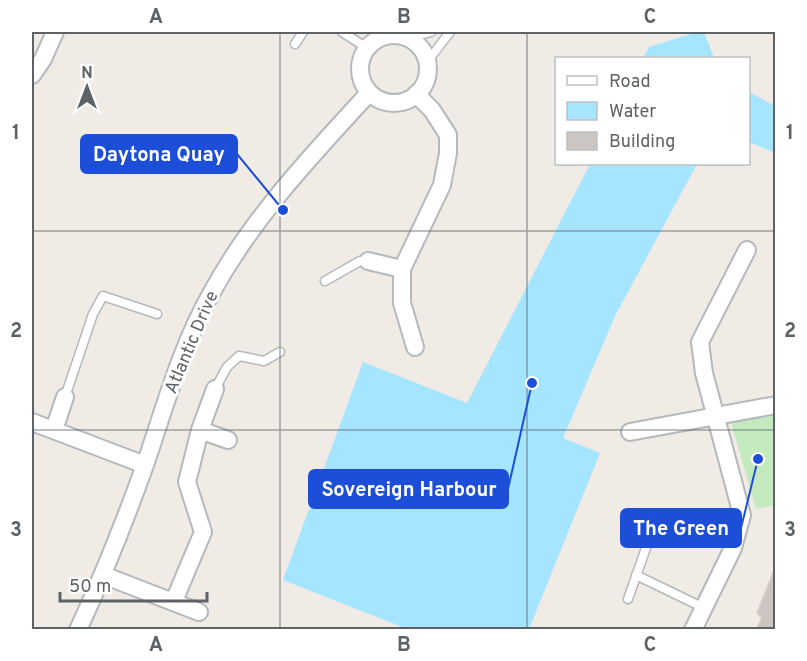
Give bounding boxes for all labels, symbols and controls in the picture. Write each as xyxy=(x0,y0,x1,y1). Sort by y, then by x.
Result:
text: A xyxy=(149,5,163,31)
text: B xyxy=(397,5,411,31)
text: C xyxy=(644,5,656,31)
north arrow xyxy=(57,57,117,117)
legend xyxy=(555,57,750,165)
text: N xyxy=(81,64,93,84)
text: Road xyxy=(609,71,651,94)
text: Water xyxy=(609,101,656,124)
text: 1 xyxy=(12,121,20,147)
text: 1 xyxy=(786,121,794,147)
text: Building xyxy=(609,131,675,154)
callout: Daytona Quay xyxy=(81,135,237,173)
text: Daytona Quay xyxy=(93,143,225,169)
street label: Atlantic Drive xyxy=(160,288,224,398)
text: 2 xyxy=(10,319,22,345)
text: 2 xyxy=(784,319,796,345)
callout: Sovereign Harbour xyxy=(309,470,508,508)
text: Sovereign Harbour xyxy=(321,478,497,504)
callout: The Green xyxy=(621,509,741,547)
text: The Green xyxy=(633,517,729,543)
text: 3 xyxy=(10,518,22,544)
text: 3 xyxy=(784,518,796,544)
scale bar xyxy=(60,565,207,603)
text: 50 m xyxy=(69,576,111,599)
text: A xyxy=(149,633,163,659)
text: B xyxy=(397,633,411,659)
text: C xyxy=(644,633,656,659)

